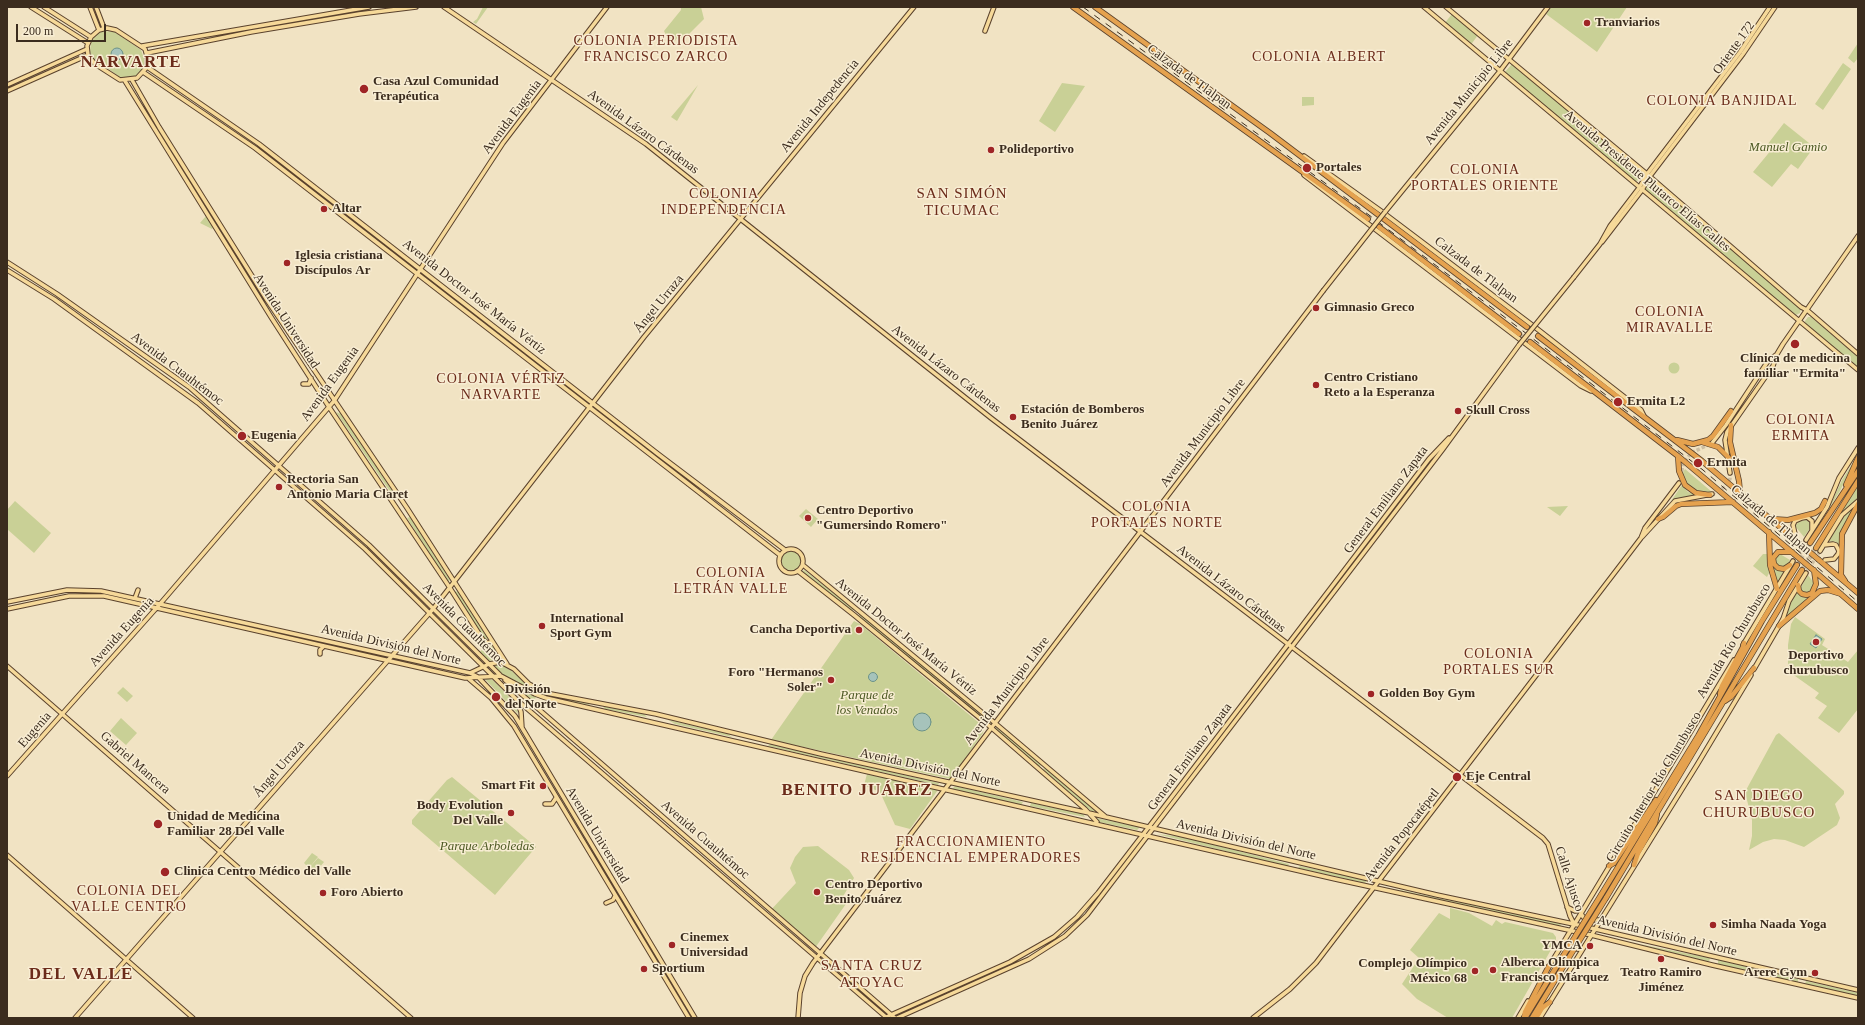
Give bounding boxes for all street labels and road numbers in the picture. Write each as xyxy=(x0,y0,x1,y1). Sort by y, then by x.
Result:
street label: Oriente 172 xyxy=(1710,18,1758,78)
street label: Avenida Municipio Libre xyxy=(1421,36,1517,148)
street label: Calzada de Tlalpan xyxy=(1144,41,1234,113)
street label: Avenida Indepedencia xyxy=(778,56,862,156)
street label: Avenida Eugenia xyxy=(479,77,545,157)
street label: Avenida Lázaro Cárdenas xyxy=(584,86,702,178)
street label: Avenida Presidente Plutarco Elías Calles xyxy=(1561,107,1733,255)
street label: Calzada de Tlalpan xyxy=(1431,234,1521,306)
street label: Avenida Doctor José María Vértiz xyxy=(399,236,549,358)
street label: Avenida Universidad xyxy=(250,271,322,371)
street label: Ángel Urraza xyxy=(631,272,687,336)
street label: Avenida Lázaro Cárdenas xyxy=(888,322,1004,416)
street label: Avenida Cuauhtémoc xyxy=(128,329,226,409)
street label: Avenida Eugenia xyxy=(298,343,362,425)
street label: Avenida Municipio Libre xyxy=(1157,376,1249,490)
street label: General Emiliano Zapata xyxy=(1340,443,1432,557)
street label: Calzada de Tlalpan xyxy=(1728,482,1814,558)
street label: Avenida Lázaro Cárdenas xyxy=(1173,542,1289,636)
street label: Avenida Doctor José María Vértiz xyxy=(832,575,980,699)
street label: Avenida Cuauhtémoc xyxy=(419,580,509,670)
street label: Avenida Río Churubusco xyxy=(1694,581,1774,701)
street label: Avenida Eugenia xyxy=(86,594,158,670)
street label: Avenida División del Norte xyxy=(320,621,462,669)
street label: Avenida Municipio Libre xyxy=(961,634,1053,748)
street label: General Emiliano Zapata xyxy=(1144,700,1236,814)
street label: Eugenia xyxy=(15,709,55,751)
street label: Circuito Interior Río Churubusco xyxy=(1603,709,1705,865)
street label: Gabriel Mancera xyxy=(97,728,173,798)
street label: Ángel Urraza xyxy=(250,737,308,801)
street label: Avenida División del Norte xyxy=(858,745,1002,791)
street label: Avenida Universidad xyxy=(562,784,632,886)
street label: Avenida Popocatépetl xyxy=(1361,785,1443,885)
street label: Avenida Cuauhtémoc xyxy=(658,797,752,883)
street label: Avenida División del Norte xyxy=(1175,816,1317,864)
street label: Calle Ajusco xyxy=(1551,844,1587,914)
street label: Avenida División del Norte xyxy=(1596,912,1738,960)

